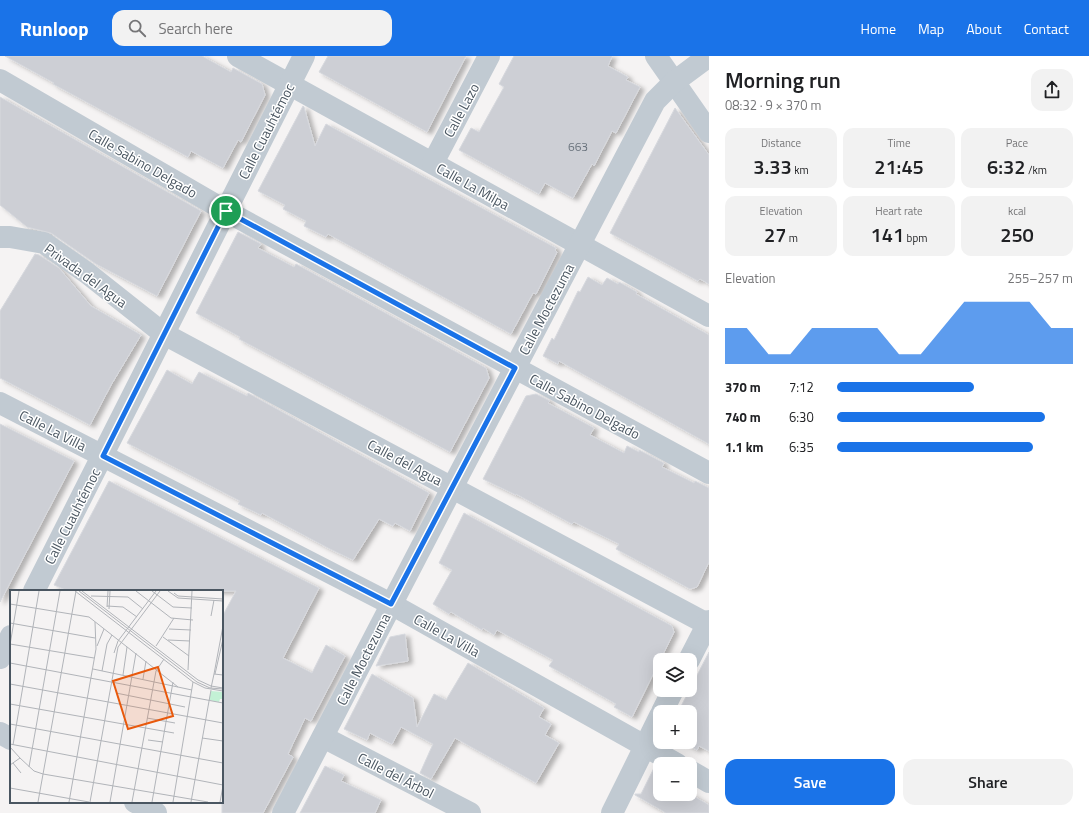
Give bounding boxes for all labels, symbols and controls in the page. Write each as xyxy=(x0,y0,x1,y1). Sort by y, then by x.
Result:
search box xyxy=(112,10,392,46)
text: Runloop xyxy=(20,14,88,43)
icon: search xyxy=(126,17,148,39)
text: Search here xyxy=(158,17,233,40)
text: Home xyxy=(861,18,896,39)
text: Map xyxy=(918,18,944,39)
text: About xyxy=(966,18,1002,39)
text: Contact xyxy=(1024,18,1069,39)
text: Morning run xyxy=(725,63,841,97)
button: share xyxy=(1031,69,1073,111)
street label: Calle Cuauhtémoc xyxy=(233,79,299,183)
street label: Calle Lazo xyxy=(438,79,484,141)
text: 08:32 · 9 × 370 m xyxy=(725,95,821,115)
street label: Calle Sabino Delgado xyxy=(85,123,201,203)
text: Distance xyxy=(761,135,801,151)
text: Time xyxy=(888,135,910,151)
text: Pace xyxy=(1006,135,1028,151)
house number: 663 xyxy=(568,137,588,156)
text: 3.33 xyxy=(753,151,792,182)
text: 21:45 xyxy=(874,151,924,182)
text: 6:32 xyxy=(987,151,1025,182)
street label: Calle La Milpa xyxy=(433,157,513,215)
text: km xyxy=(792,162,809,178)
text: /km xyxy=(1025,162,1047,178)
pin xyxy=(209,194,243,228)
icon: arrive xyxy=(215,200,237,222)
text: Elevation xyxy=(760,203,802,219)
text: Heart rate xyxy=(875,203,923,219)
text: kcal xyxy=(1008,203,1026,219)
text: 27 xyxy=(764,219,786,250)
text: 141 xyxy=(871,219,904,250)
text: 250 xyxy=(1000,219,1034,250)
text: m xyxy=(786,230,798,246)
text: bpm xyxy=(904,230,927,246)
street label: Privada del Agua xyxy=(40,238,132,312)
street label: Calle Moctezuma xyxy=(513,260,579,358)
text: Elevation xyxy=(725,268,776,288)
text: 255–257 m xyxy=(1007,268,1073,288)
street label: Calle Sabino Delgado xyxy=(526,368,644,444)
text: 370 m xyxy=(725,377,761,397)
text: 7:12 xyxy=(789,377,814,397)
street label: Calle La Villa xyxy=(16,404,90,456)
text: 740 m xyxy=(725,407,761,427)
text: 6:30 xyxy=(789,407,814,427)
street label: Calle del Agua xyxy=(364,434,446,490)
text: 1.1 km xyxy=(725,437,763,457)
text: 6:35 xyxy=(789,437,814,457)
street label: Calle Cuauhtémoc xyxy=(39,464,105,568)
inset map xyxy=(10,590,223,803)
street label: Calle La Villa xyxy=(410,608,484,662)
street label: Calle Moctezuma xyxy=(331,609,395,709)
map controls xyxy=(653,653,697,801)
button: layers xyxy=(653,653,697,697)
button: + xyxy=(653,705,697,749)
street label: Calle del Árbol xyxy=(354,747,438,803)
button: − xyxy=(653,757,697,801)
button: Save xyxy=(725,759,895,805)
button: Share xyxy=(903,759,1073,805)

